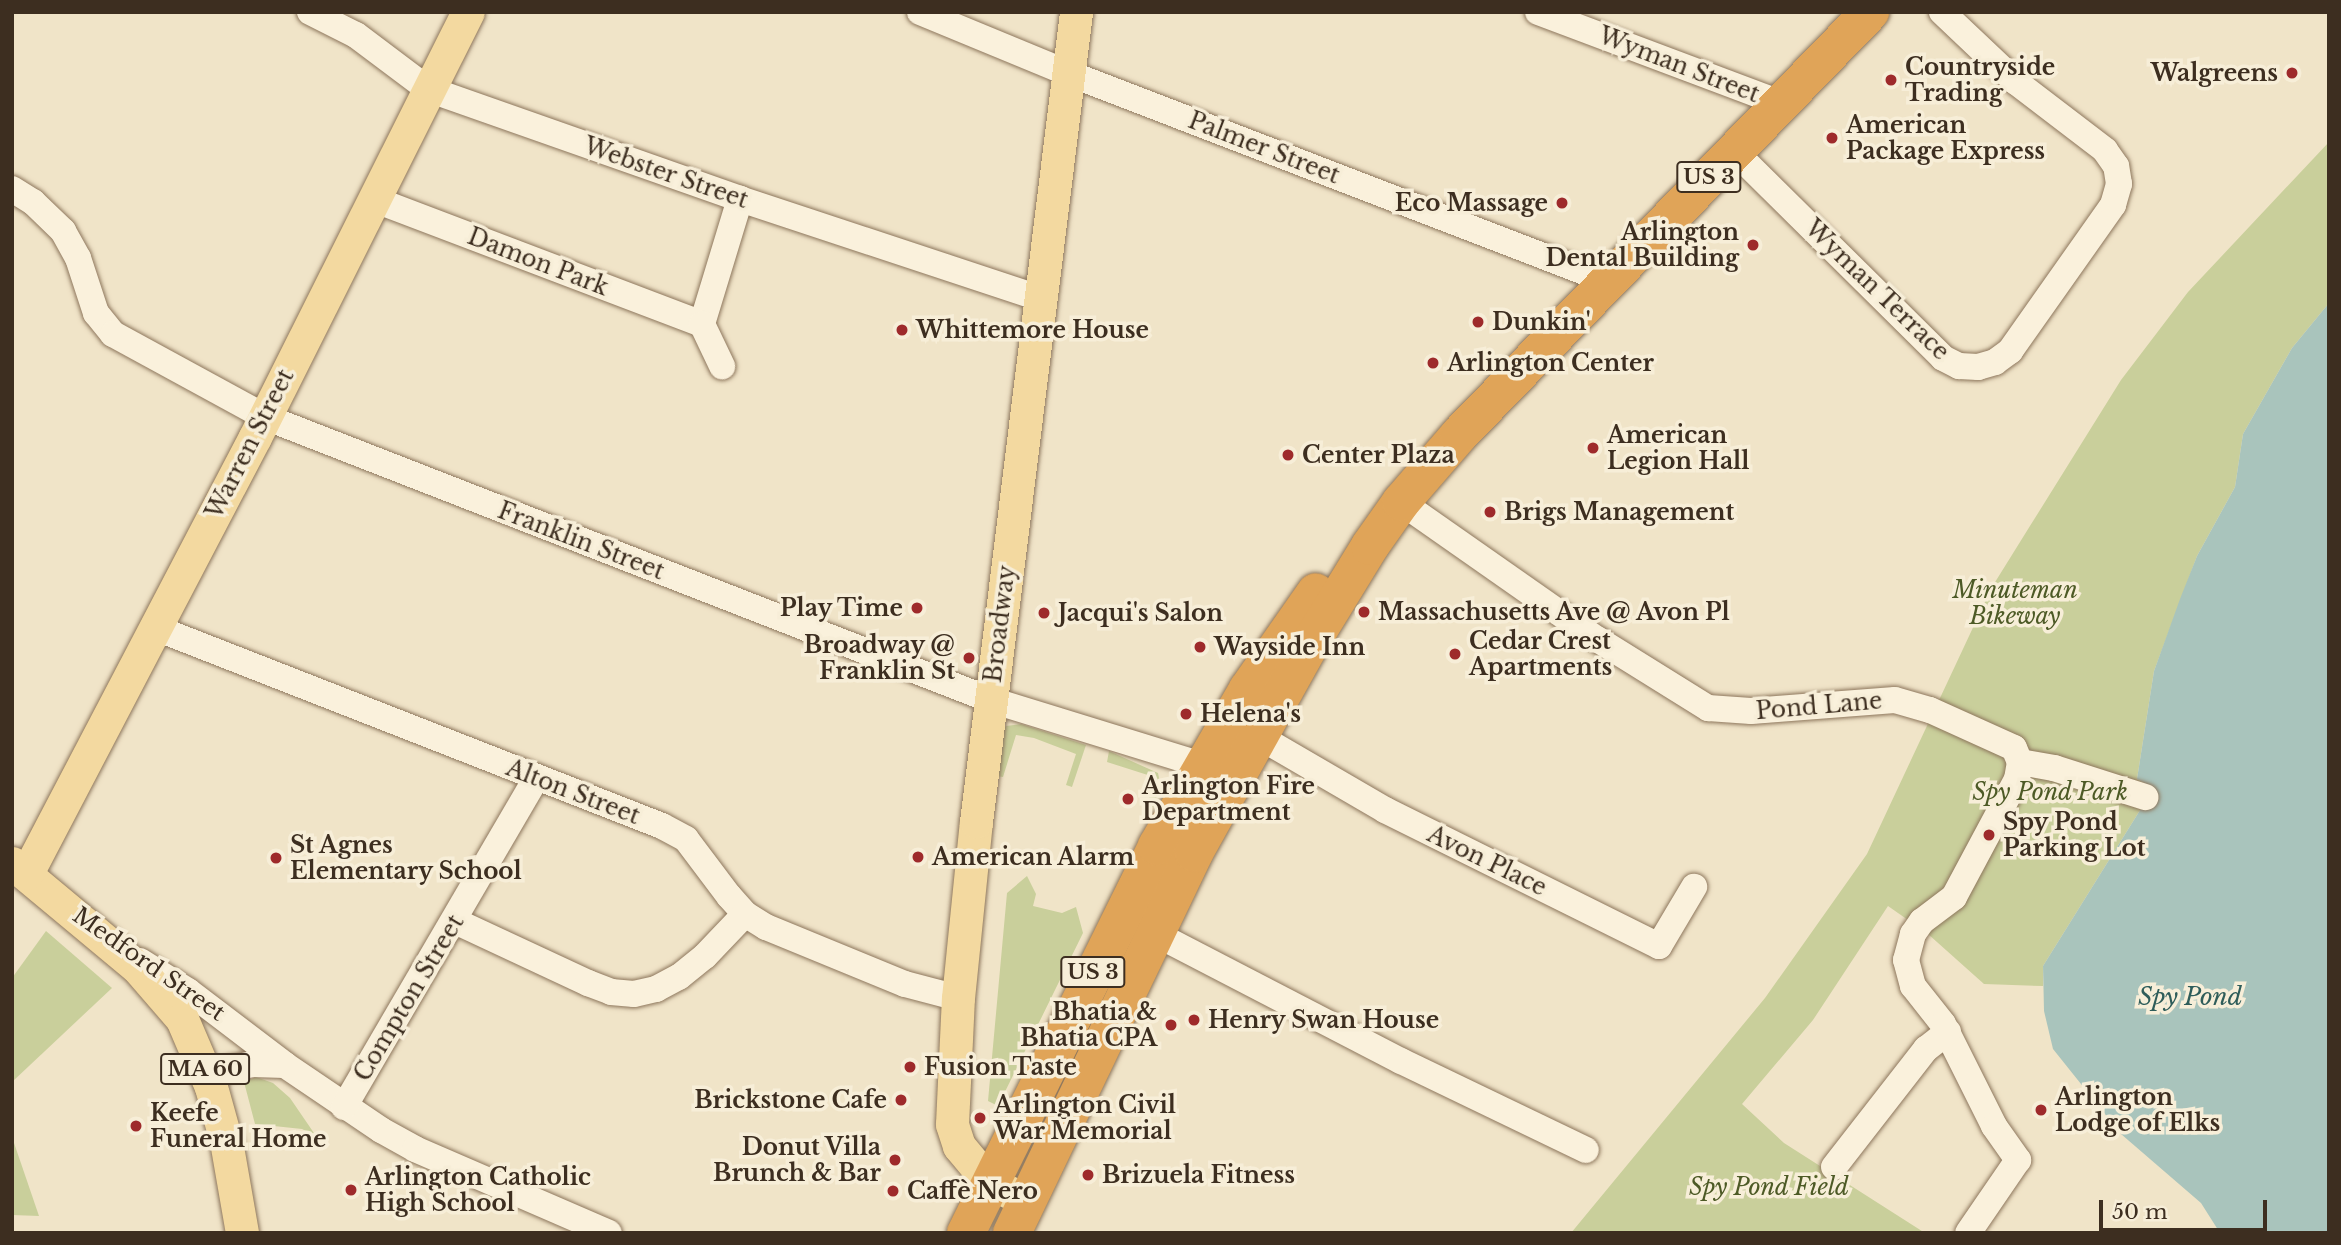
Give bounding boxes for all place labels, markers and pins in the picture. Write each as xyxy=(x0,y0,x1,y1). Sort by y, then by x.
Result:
place label: Countryside Trading xyxy=(1905,53,2055,107)
place label: Walgreens xyxy=(2151,59,2278,87)
marker: Walgreens xyxy=(2284,65,2300,81)
marker: Countryside Trading xyxy=(1883,72,1899,88)
place label: American Package Express xyxy=(1846,111,2045,165)
marker: American Package Express xyxy=(1824,130,1840,146)
place label: Eco Massage xyxy=(1395,189,1548,217)
marker: Eco Massage xyxy=(1554,195,1570,211)
place label: Arlington Dental Building xyxy=(1545,218,1739,272)
marker: Arlington Dental Building xyxy=(1745,237,1761,253)
place label: Dunkin' xyxy=(1492,308,1591,336)
marker: Dunkin' xyxy=(1470,314,1486,330)
place label: Whittemore House xyxy=(916,316,1149,344)
marker: Whittemore House xyxy=(894,322,910,338)
place label: Arlington Center xyxy=(1447,349,1654,377)
marker: Arlington Center xyxy=(1425,355,1441,371)
place label: American Legion Hall xyxy=(1607,421,1749,475)
marker: American Legion Hall xyxy=(1585,440,1601,456)
place label: Center Plaza xyxy=(1302,441,1455,469)
marker: Center Plaza xyxy=(1280,447,1296,463)
place label: Brigs Management xyxy=(1504,498,1734,526)
marker: Brigs Management xyxy=(1482,504,1498,520)
place label: Play Time xyxy=(779,594,903,622)
place label: Massachusetts Ave @ Avon Pl xyxy=(1378,598,1732,626)
place label: Jacqui's Salon xyxy=(1058,599,1223,627)
marker: Play Time xyxy=(909,600,925,616)
marker: Massachusetts Ave @ Avon Pl xyxy=(1356,604,1372,620)
marker: Jacqui's Salon xyxy=(1036,605,1052,621)
place label: Cedar Crest Apartments xyxy=(1469,627,1612,681)
place label: Broadway @ Franklin St xyxy=(803,631,955,685)
place label: Wayside Inn xyxy=(1214,633,1365,661)
marker: Wayside Inn xyxy=(1192,639,1208,655)
marker: Cedar Crest Apartments xyxy=(1447,646,1463,662)
marker: Broadway @ Franklin St xyxy=(961,650,977,666)
place label: Helena's xyxy=(1200,700,1301,728)
marker: Helena's xyxy=(1178,706,1194,722)
place label: Arlington Fire Department xyxy=(1142,772,1315,826)
marker: Arlington Fire Department xyxy=(1120,791,1136,807)
place label: Spy Pond Parking Lot xyxy=(2003,808,2146,862)
marker: Spy Pond Parking Lot xyxy=(1981,827,1997,843)
place label: St Agnes Elementary School xyxy=(290,831,522,885)
place label: American Alarm xyxy=(932,843,1135,871)
marker: American Alarm xyxy=(910,849,926,865)
marker: St Agnes Elementary School xyxy=(268,850,284,866)
place label: Bhatia & Bhatia CPA xyxy=(1020,998,1157,1052)
place label: Henry Swan House xyxy=(1208,1006,1440,1034)
marker: Henry Swan House xyxy=(1186,1012,1202,1028)
marker: Bhatia & Bhatia CPA xyxy=(1163,1017,1179,1033)
place label: Fusion Taste xyxy=(924,1053,1078,1081)
marker: Fusion Taste xyxy=(902,1059,918,1075)
place label: Arlington Lodge of Elks xyxy=(2055,1083,2220,1137)
place label: Brickstone Cafe xyxy=(694,1086,887,1114)
place label: Arlington Civil War Memorial xyxy=(994,1091,1176,1145)
marker: Brickstone Cafe xyxy=(893,1092,909,1108)
place label: Keefe Funeral Home xyxy=(150,1099,327,1153)
marker: Arlington Lodge of Elks xyxy=(2033,1102,2049,1118)
marker: Arlington Civil War Memorial xyxy=(972,1110,988,1126)
marker: Keefe Funeral Home xyxy=(128,1118,144,1134)
place label: Donut Villa Brunch & Bar xyxy=(713,1133,881,1187)
marker: Donut Villa Brunch & Bar xyxy=(887,1152,903,1168)
place label: Brizuela Fitness xyxy=(1102,1161,1295,1189)
place label: Arlington Catholic High School xyxy=(365,1163,591,1217)
marker: Brizuela Fitness xyxy=(1080,1167,1096,1183)
place label: Caffè Nero xyxy=(907,1177,1038,1205)
marker: Arlington Catholic High School xyxy=(343,1182,359,1198)
marker: Caffè Nero xyxy=(885,1183,901,1199)

